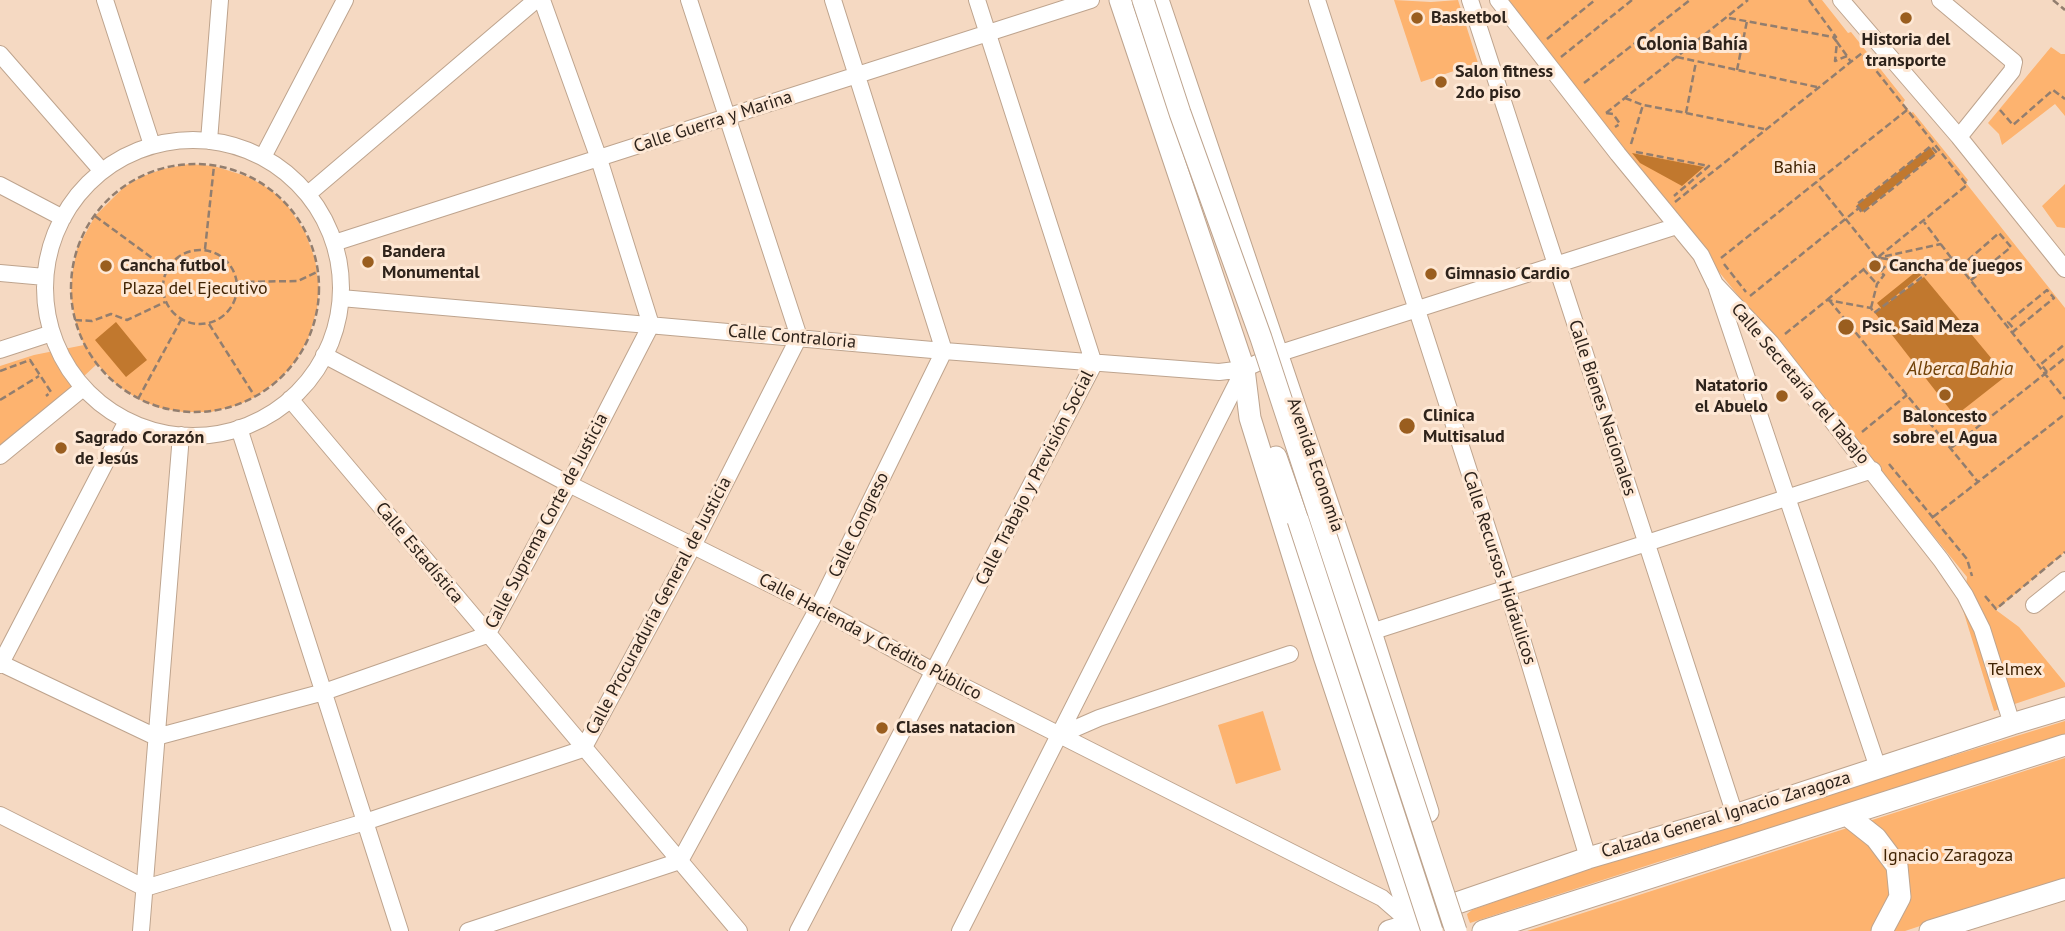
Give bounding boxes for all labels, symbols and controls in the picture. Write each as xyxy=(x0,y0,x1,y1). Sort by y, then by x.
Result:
place label: Basketbol xyxy=(1431,7,1507,29)
marker: Basketbol xyxy=(1409,10,1425,26)
marker: Historia del transporte xyxy=(1898,10,1914,26)
place label: Historia del transporte xyxy=(1862,29,1950,72)
district label: Colonia Bahía xyxy=(1636,34,1748,56)
place label: Salon fitness 2do piso xyxy=(1455,61,1553,104)
marker: Salon fitness 2do piso xyxy=(1433,74,1449,90)
street label: Calle Guerra y Marina xyxy=(631,86,795,158)
park label: Bahia xyxy=(1773,157,1817,179)
place label: Bandera Monumental xyxy=(382,241,480,284)
marker: Bandera Monumental xyxy=(360,254,376,270)
place label: Cancha futbol xyxy=(120,255,226,277)
place label: Cancha de juegos xyxy=(1889,255,2023,277)
marker: Cancha futbol xyxy=(98,258,114,274)
marker: Cancha de juegos xyxy=(1867,258,1883,274)
place label: Gimnasio Cardio xyxy=(1445,263,1570,285)
marker: Gimnasio Cardio xyxy=(1423,266,1439,282)
park label: Plaza del Ejecutivo xyxy=(122,278,268,300)
street label: Calle Secretaría del Tabajo xyxy=(1726,299,1874,469)
place label: Psic. Said Meza xyxy=(1862,316,1979,338)
street label: Calle Bienes Nacionales xyxy=(1563,317,1641,499)
marker: Psic. Said Meza xyxy=(1836,317,1856,337)
street label: Calle Contraloria xyxy=(727,321,857,353)
water label: Alberca Bahia xyxy=(1907,359,2013,381)
street label: Calle Trabajo y Previsión Social xyxy=(971,367,1099,589)
place label: Natatorio el Abuelo xyxy=(1695,375,1768,418)
marker: Baloncesto sobre el Agua xyxy=(1937,387,1953,403)
marker: Natatorio el Abuelo xyxy=(1774,388,1790,404)
street label: Avenida Economía xyxy=(1282,395,1348,535)
place label: Clinica Multisalud xyxy=(1423,405,1505,448)
place label: Baloncesto sobre el Agua xyxy=(1893,406,1997,448)
street label: Calle Suprema Corte de Justicia xyxy=(481,410,613,632)
marker: Clinica Multisalud xyxy=(1397,416,1417,436)
place label: Sagrado Corazón de Jesús xyxy=(75,427,204,470)
marker: Sagrado Corazón de Jesús xyxy=(53,440,69,456)
street label: Calle Congreso xyxy=(824,469,894,581)
street label: Calle Recursos Hidráulicos xyxy=(1458,469,1540,667)
street label: Calle Procuraduría General de Justicia xyxy=(582,473,736,739)
street label: Calle Estadística xyxy=(370,498,468,608)
street label: Calle Hacienda y Crédito Público xyxy=(755,569,985,705)
park label: Telmex xyxy=(1988,659,2042,681)
place label: Clases natacion xyxy=(896,717,1015,739)
marker: Clases natacion xyxy=(874,720,890,736)
street label: Calzada General Ignacio Zaragoza xyxy=(1599,767,1853,863)
park label: Ignacio Zaragoza xyxy=(1883,845,2013,867)

